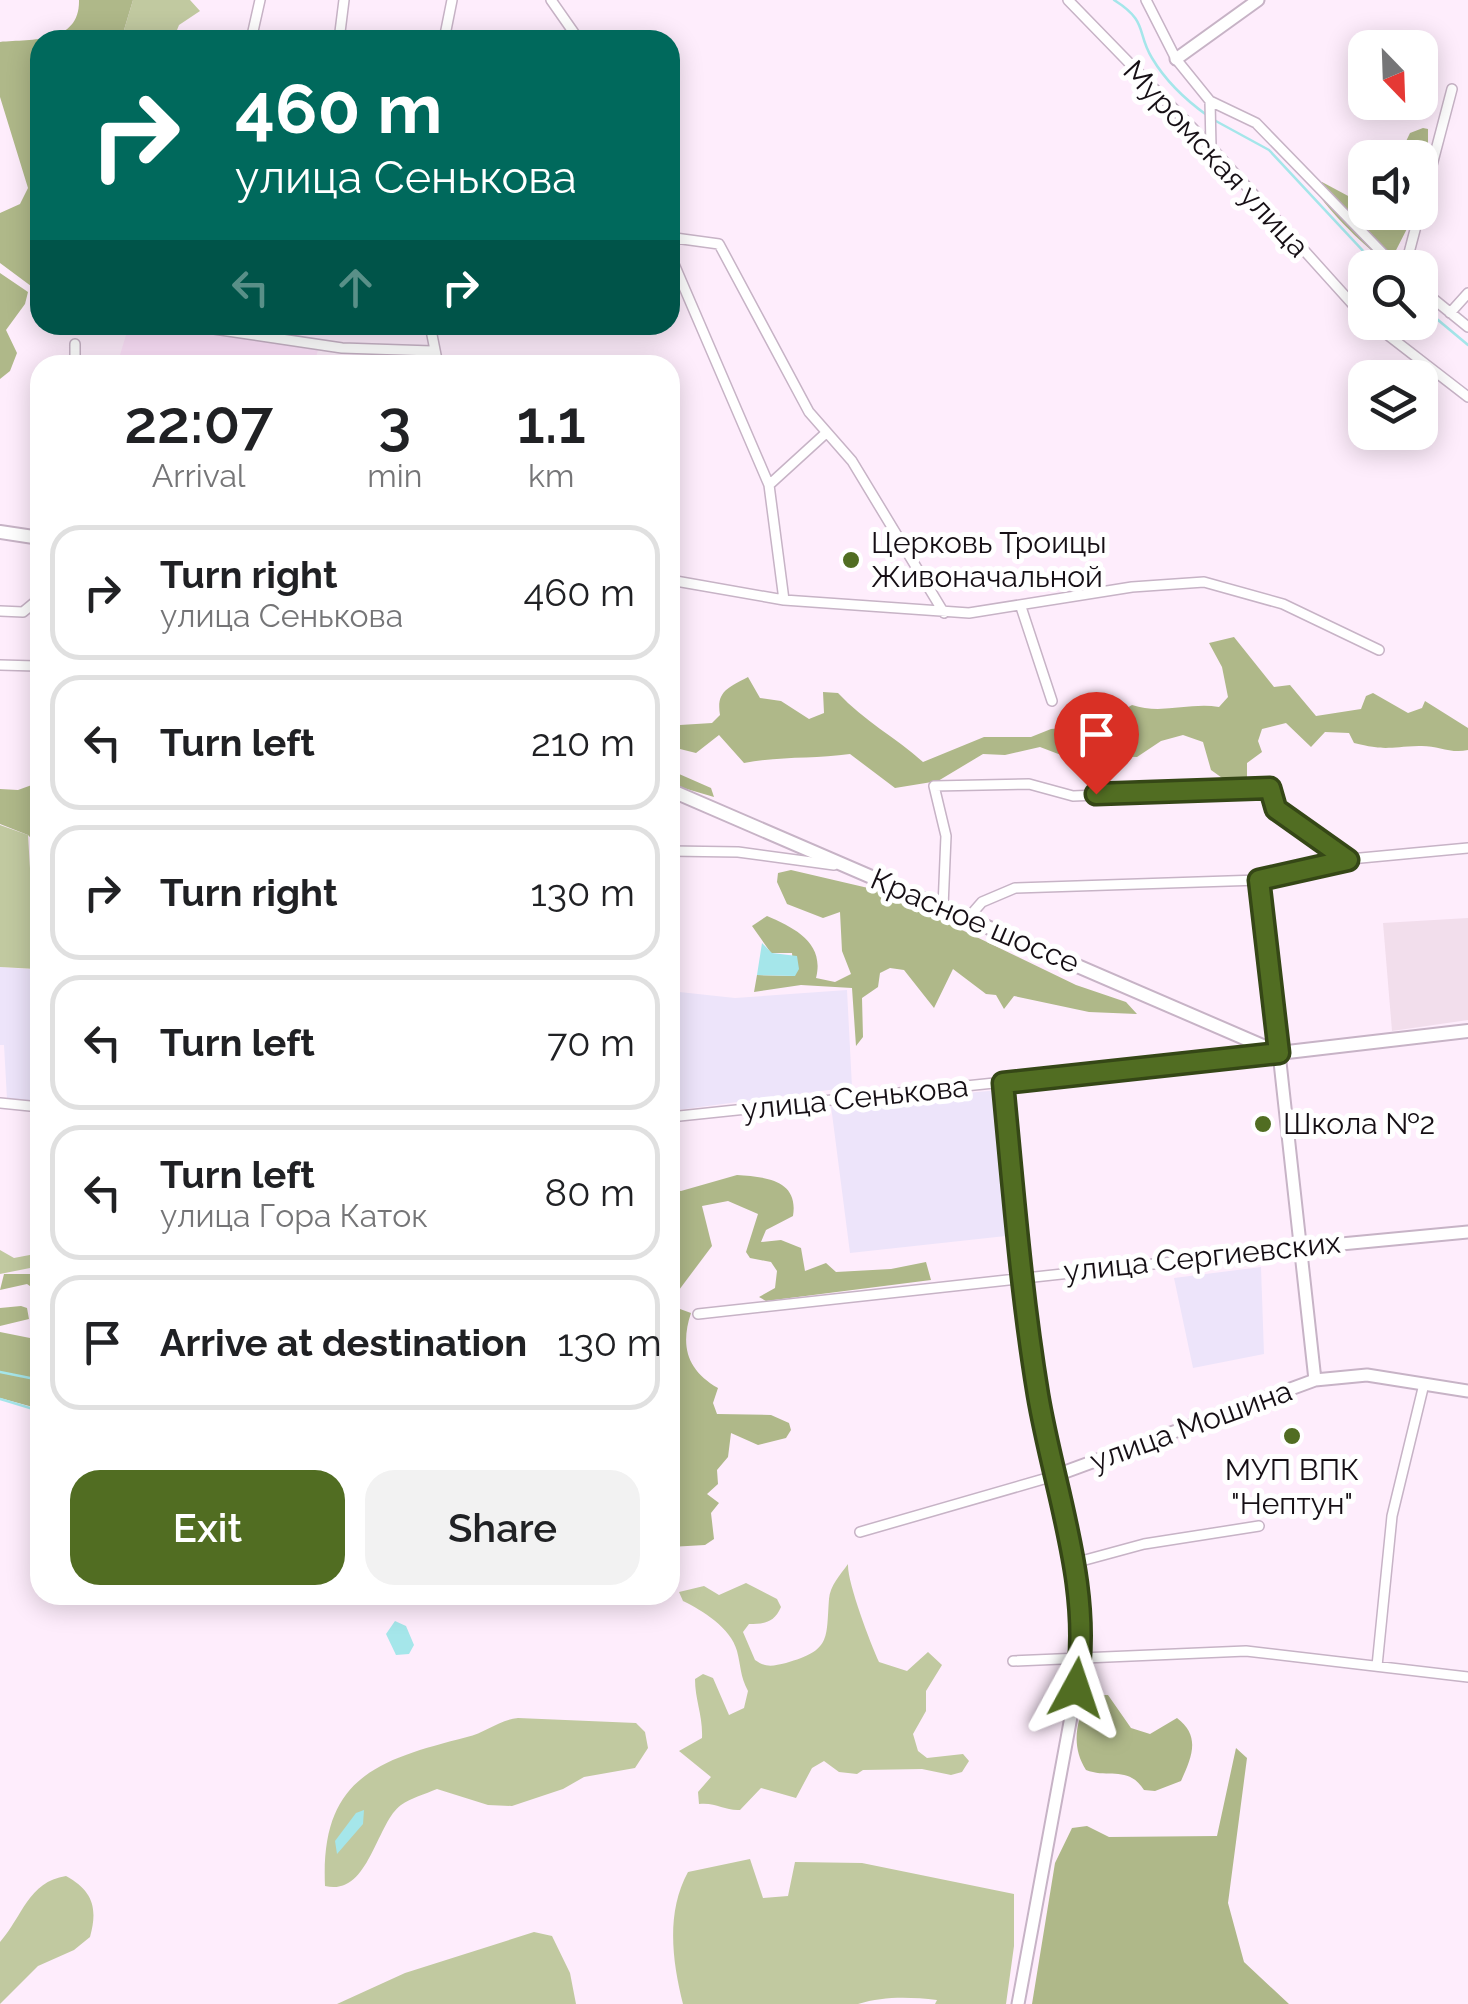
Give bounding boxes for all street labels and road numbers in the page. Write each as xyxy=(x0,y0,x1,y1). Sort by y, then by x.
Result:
street label: Муромская улица xyxy=(1116,53,1316,264)
street label: Красное шоссе xyxy=(866,861,1085,980)
street label: улица Сенькова xyxy=(740,1068,970,1127)
street label: улица Сергиевских xyxy=(1062,1225,1342,1288)
street label: улица Мошина xyxy=(1085,1373,1296,1478)

